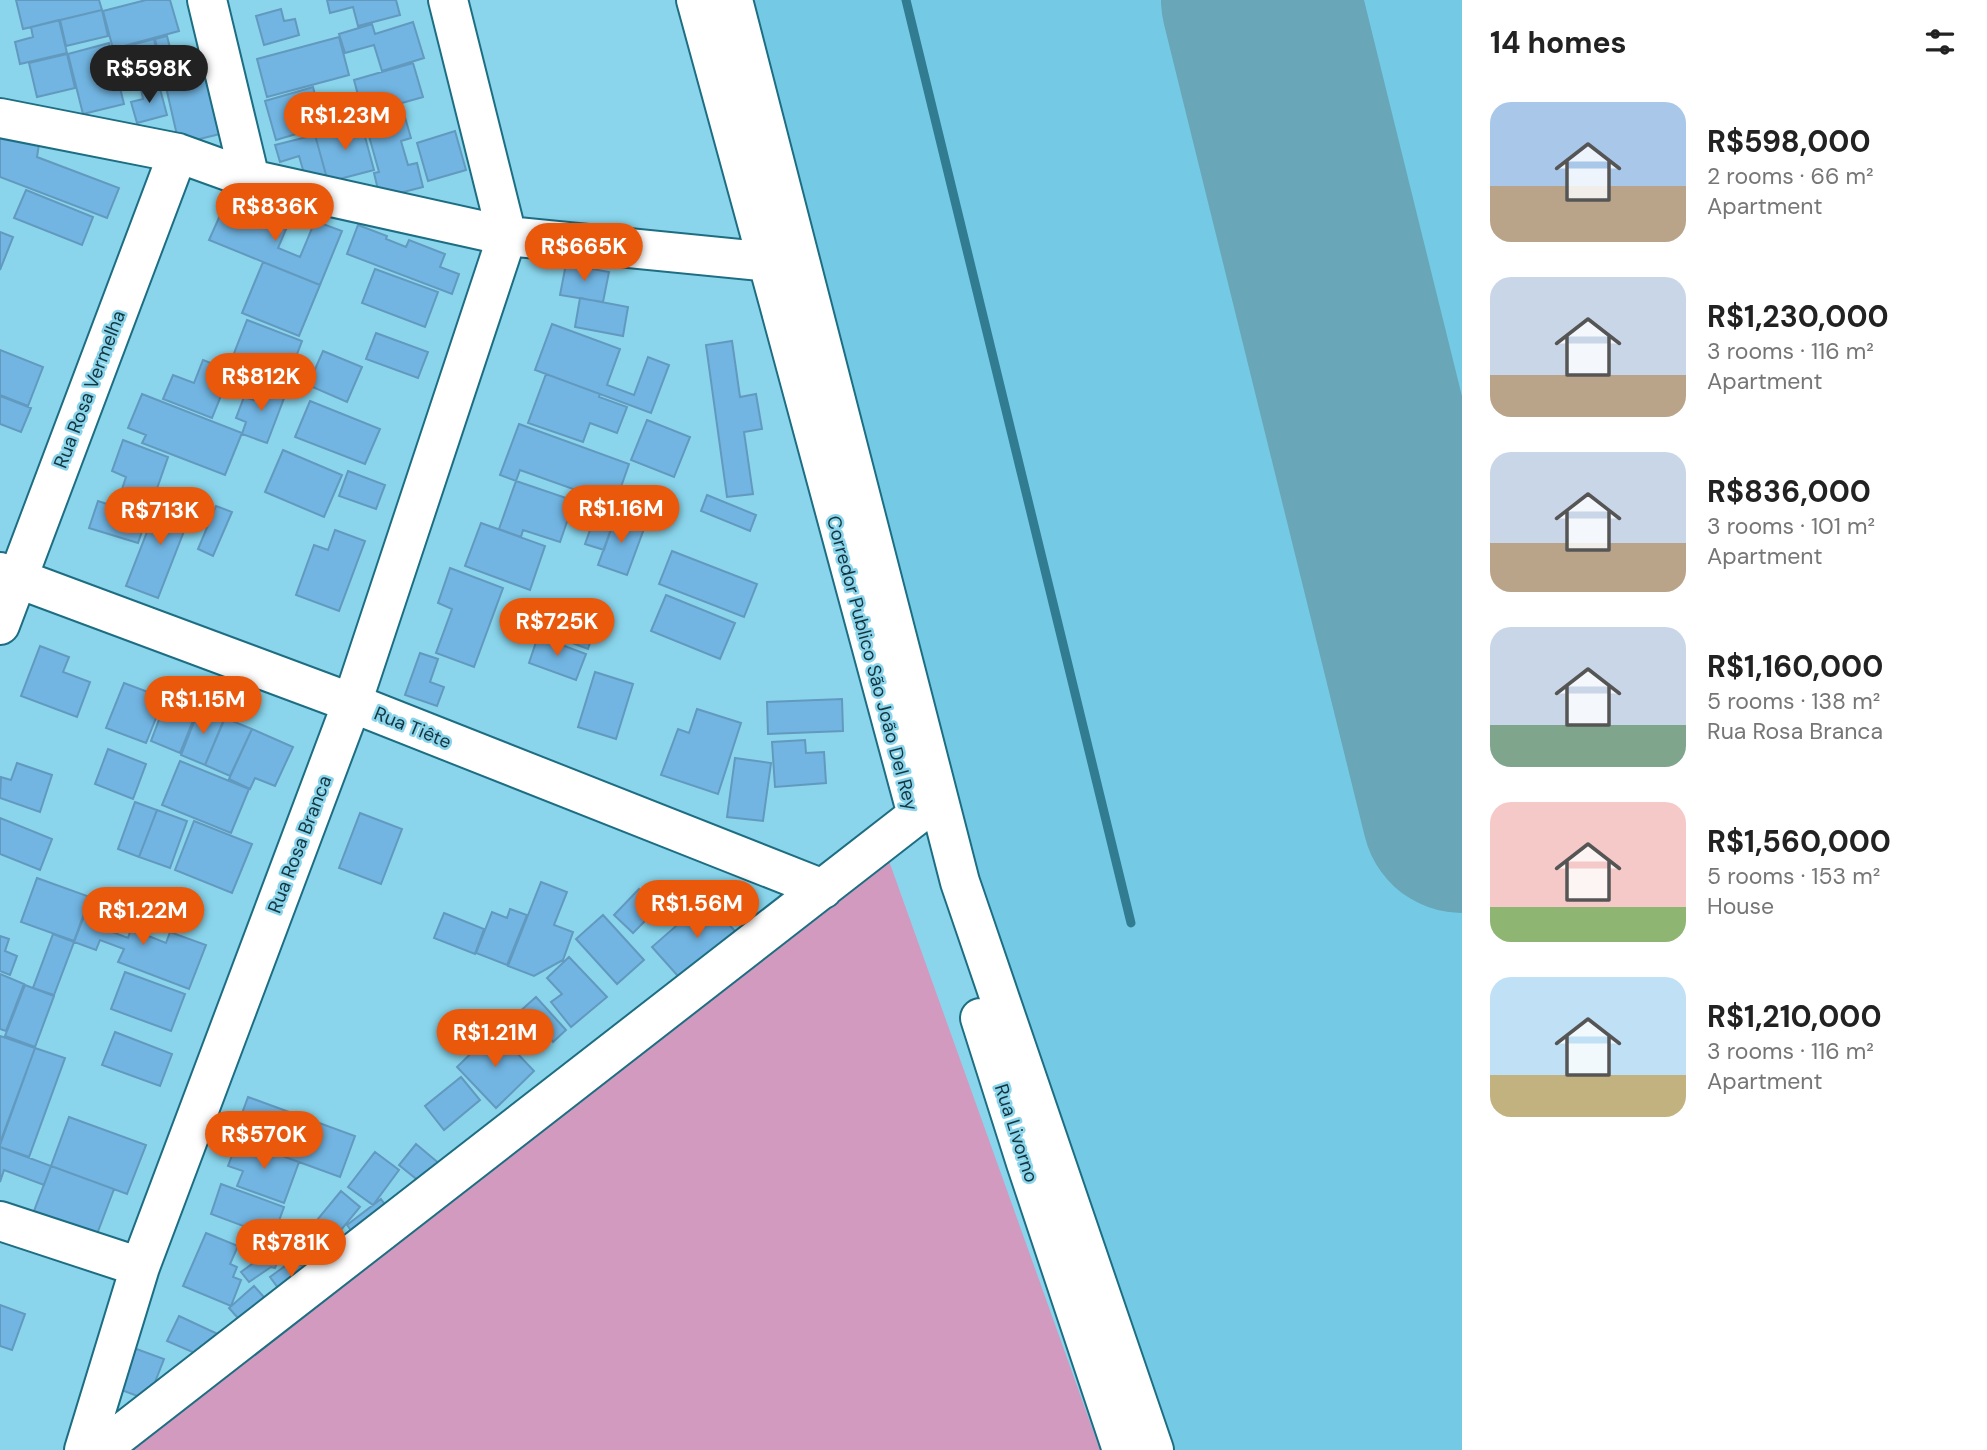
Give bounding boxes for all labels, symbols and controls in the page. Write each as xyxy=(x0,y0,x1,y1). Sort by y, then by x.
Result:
text: 14 homes xyxy=(1490,23,1627,62)
icon: filters xyxy=(1921,23,1959,61)
pin: R$598K xyxy=(92,46,206,105)
text: R$598K xyxy=(106,53,192,83)
pin: R$1.23M xyxy=(280,92,410,152)
text: R$1.23M xyxy=(300,100,390,130)
text: R$598,000 xyxy=(1707,122,1871,161)
icon: home xyxy=(1546,130,1630,214)
text: 2 rooms · 66 m² xyxy=(1707,161,1874,191)
pin: R$836K xyxy=(218,184,332,243)
text: R$836K xyxy=(232,191,318,221)
text: Apartment xyxy=(1707,191,1822,221)
pin: R$665K xyxy=(527,224,641,283)
text: R$665K xyxy=(541,231,627,261)
text: R$1,230,000 xyxy=(1707,297,1889,336)
icon: home xyxy=(1546,305,1630,389)
street label: Rua Rosa Vermelha xyxy=(48,307,131,472)
text: 3 rooms · 116 m² xyxy=(1707,336,1874,366)
pin: R$812K xyxy=(204,354,318,413)
text: R$812K xyxy=(221,361,301,391)
text: Apartment xyxy=(1707,366,1822,396)
text: R$836,000 xyxy=(1707,472,1871,511)
icon: home xyxy=(1546,480,1630,564)
pin: R$1.16M xyxy=(556,486,686,545)
pin: R$713K xyxy=(103,488,217,547)
text: R$1.16M xyxy=(578,493,664,523)
text: R$713K xyxy=(121,495,199,525)
text: 3 rooms · 101 m² xyxy=(1707,511,1875,541)
street label: Corredor Publico São João Del Rey xyxy=(821,513,924,814)
text: Apartment xyxy=(1707,541,1822,571)
pin: R$725K xyxy=(500,598,614,658)
text: R$725K xyxy=(515,606,599,636)
text: R$1,160,000 xyxy=(1707,647,1883,686)
icon: home xyxy=(1546,655,1630,739)
pin: R$1.15M xyxy=(138,676,268,736)
text: R$1.15M xyxy=(161,684,245,714)
text: 5 rooms · 138 m² xyxy=(1707,686,1880,716)
street label: Rua Tiête xyxy=(370,701,455,754)
text: Rua Rosa Branca xyxy=(1707,716,1883,746)
street label: Rua Rosa Branca xyxy=(262,772,337,917)
text: R$1,560,000 xyxy=(1707,822,1891,861)
icon: home xyxy=(1546,830,1630,914)
text: 5 rooms · 153 m² xyxy=(1707,861,1880,891)
pin: R$1.56M xyxy=(632,880,762,940)
pin: R$1.22M xyxy=(78,888,208,947)
text: R$1.56M xyxy=(651,888,743,918)
text: House xyxy=(1707,891,1774,921)
text: R$1.22M xyxy=(98,895,188,925)
text: R$1,210,000 xyxy=(1707,997,1882,1036)
icon: home xyxy=(1546,1005,1630,1089)
pin: R$1.21M xyxy=(430,1010,560,1069)
text: R$1.21M xyxy=(453,1017,537,1047)
text: 3 rooms · 116 m² xyxy=(1707,1036,1874,1066)
text: Apartment xyxy=(1707,1066,1822,1096)
street label: Rua Livorno xyxy=(989,1081,1044,1186)
pin: R$570K xyxy=(207,1112,321,1171)
text: R$570K xyxy=(221,1119,307,1149)
pin: R$781K xyxy=(234,1220,348,1279)
text: R$781K xyxy=(252,1227,330,1257)

